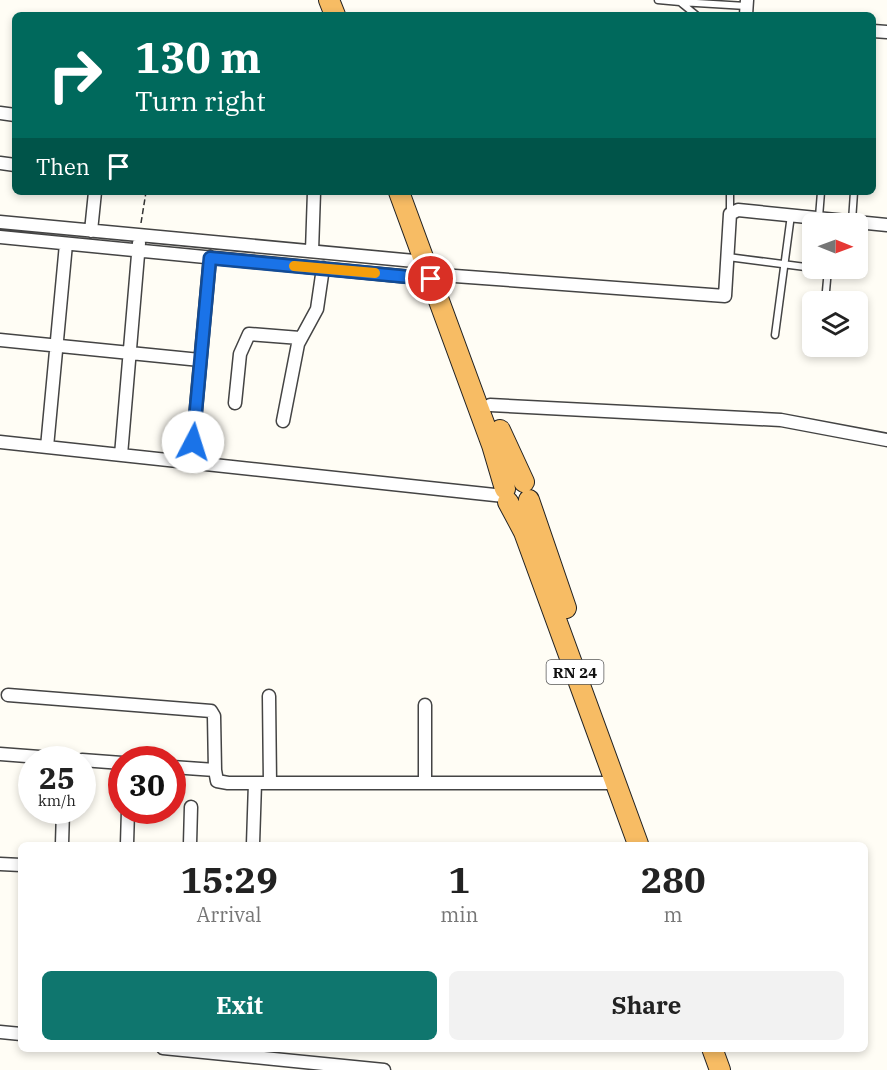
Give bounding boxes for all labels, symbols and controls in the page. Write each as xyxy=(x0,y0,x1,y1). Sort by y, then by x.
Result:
text: 130 m xyxy=(135,30,261,85)
icon: right xyxy=(36,36,114,114)
text: Turn right xyxy=(135,83,266,118)
icon: arrive xyxy=(102,150,135,183)
text: Then xyxy=(36,152,90,181)
north arrow xyxy=(802,213,868,279)
map controls xyxy=(802,213,868,357)
pin xyxy=(405,253,456,304)
icon: arrive xyxy=(414,262,447,295)
button: layers xyxy=(802,291,868,357)
position arrow xyxy=(161,410,225,474)
road number: RN 24 xyxy=(546,660,604,684)
speed limit sign: 30 xyxy=(108,746,186,824)
text: 25 xyxy=(39,758,75,797)
text: km/h xyxy=(38,791,76,810)
text: 15:29 xyxy=(180,856,278,903)
text: 1 xyxy=(448,856,470,903)
text: 280 xyxy=(641,856,706,903)
text: Arrival xyxy=(197,901,262,928)
text: min xyxy=(440,901,478,928)
text: m xyxy=(664,901,683,928)
button: Exit xyxy=(42,971,437,1040)
button: Share xyxy=(449,971,844,1040)

